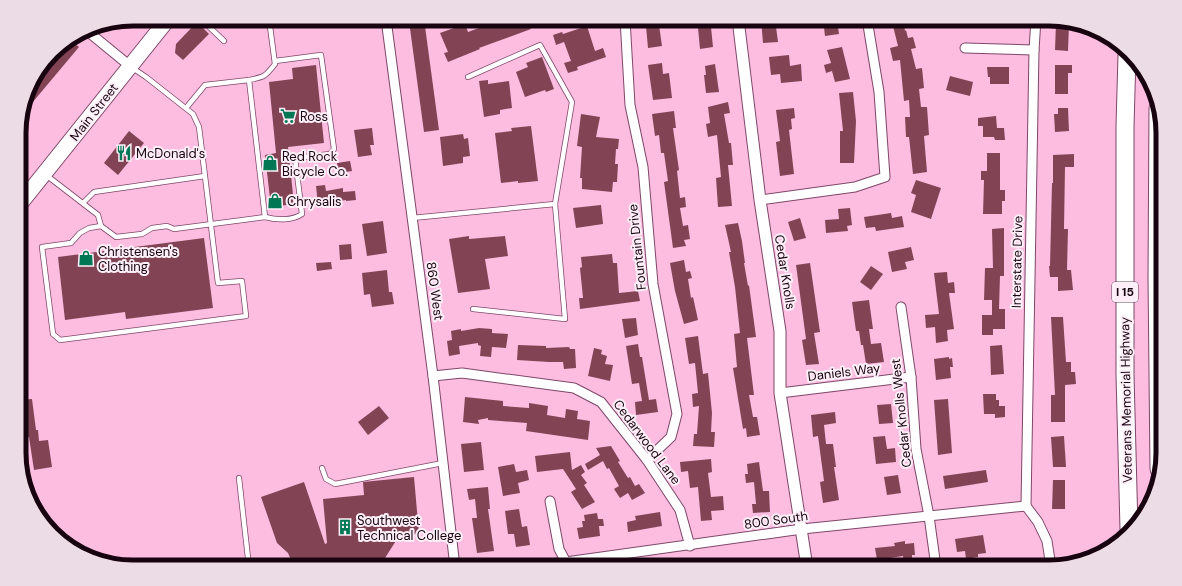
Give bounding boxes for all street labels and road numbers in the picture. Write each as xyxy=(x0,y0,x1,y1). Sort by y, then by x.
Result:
street label: Main Street xyxy=(66,80,122,144)
street label: Fountain Drive xyxy=(624,203,650,291)
street label: Interstate Drive xyxy=(1008,216,1026,308)
street label: Cedar Knolls xyxy=(771,233,799,311)
street label: 860 West xyxy=(422,261,448,321)
road number: I 15 xyxy=(1112,282,1138,302)
street label: Veterans Memorial Highway xyxy=(1116,317,1136,483)
street label: Cedar Knolls West xyxy=(887,358,915,468)
street label: Daniels Way xyxy=(807,359,881,385)
street label: Cedarwood Lane xyxy=(609,396,685,488)
street label: 800 South xyxy=(743,507,809,533)

